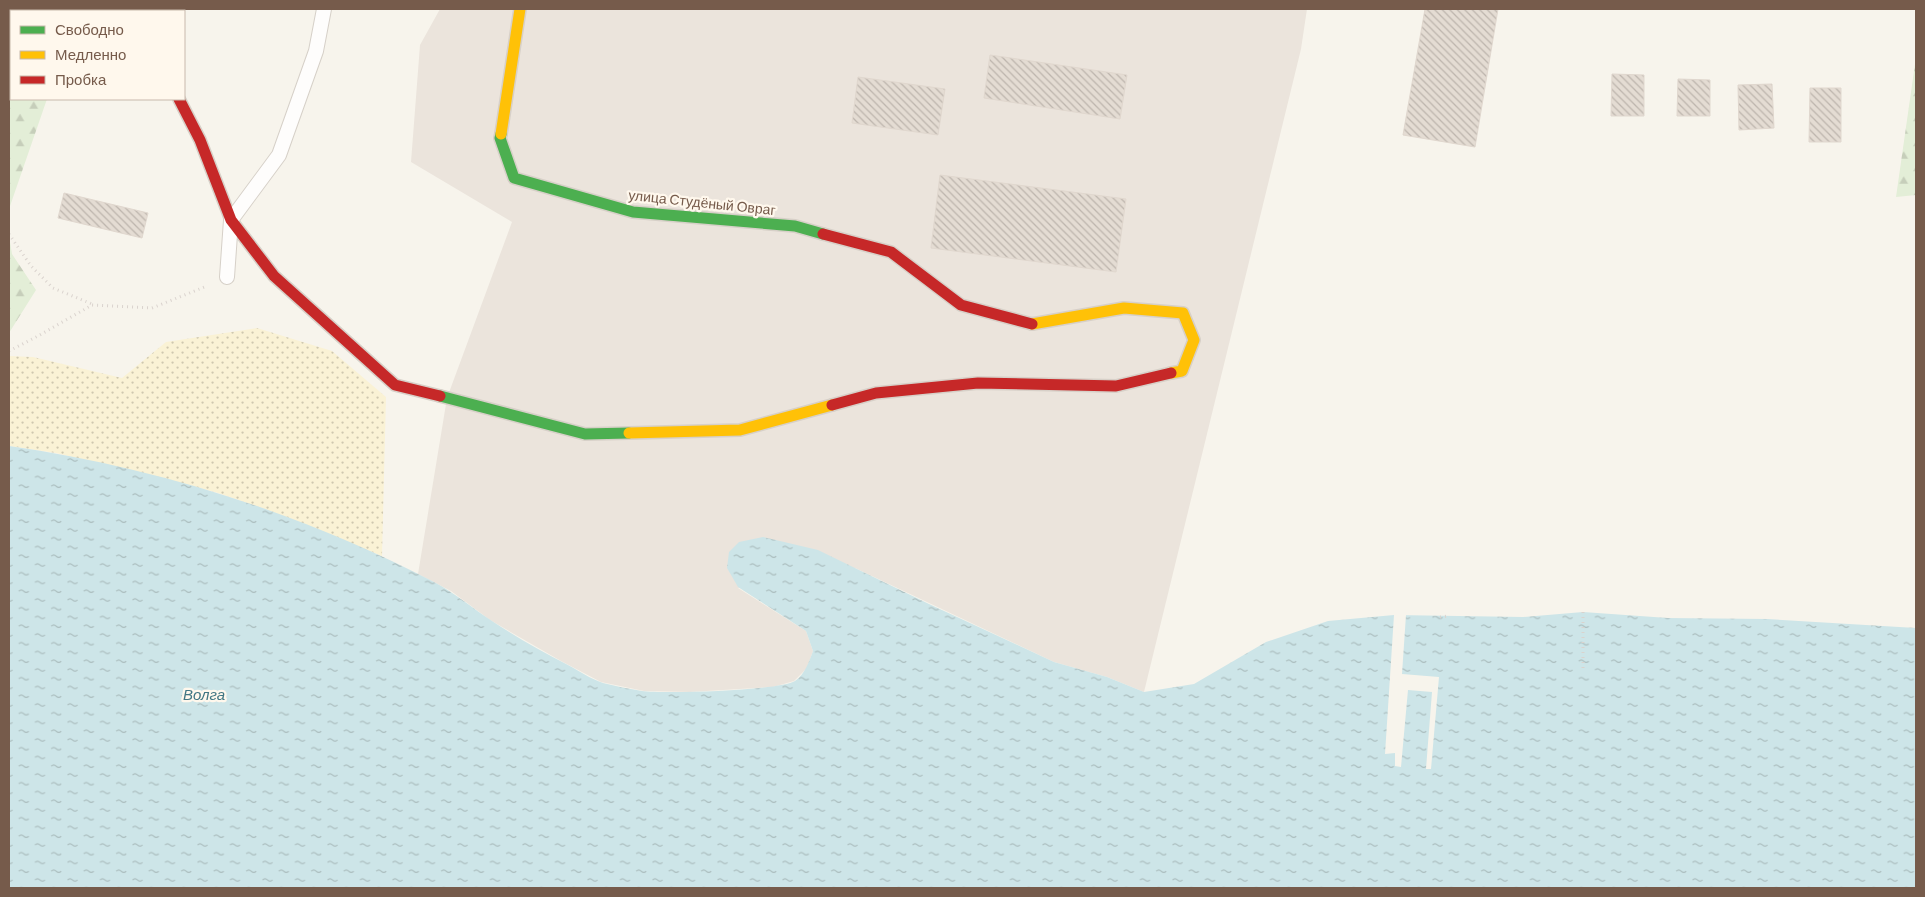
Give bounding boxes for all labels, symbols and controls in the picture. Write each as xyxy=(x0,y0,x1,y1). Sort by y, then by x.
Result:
legend xyxy=(10,10,185,100)
text: Свободно xyxy=(55,20,124,38)
text: Медленно xyxy=(55,45,126,63)
text: Пробка xyxy=(55,70,107,88)
street label: улица Студёный Овраг xyxy=(628,186,776,218)
water label: Волга xyxy=(183,685,225,703)

